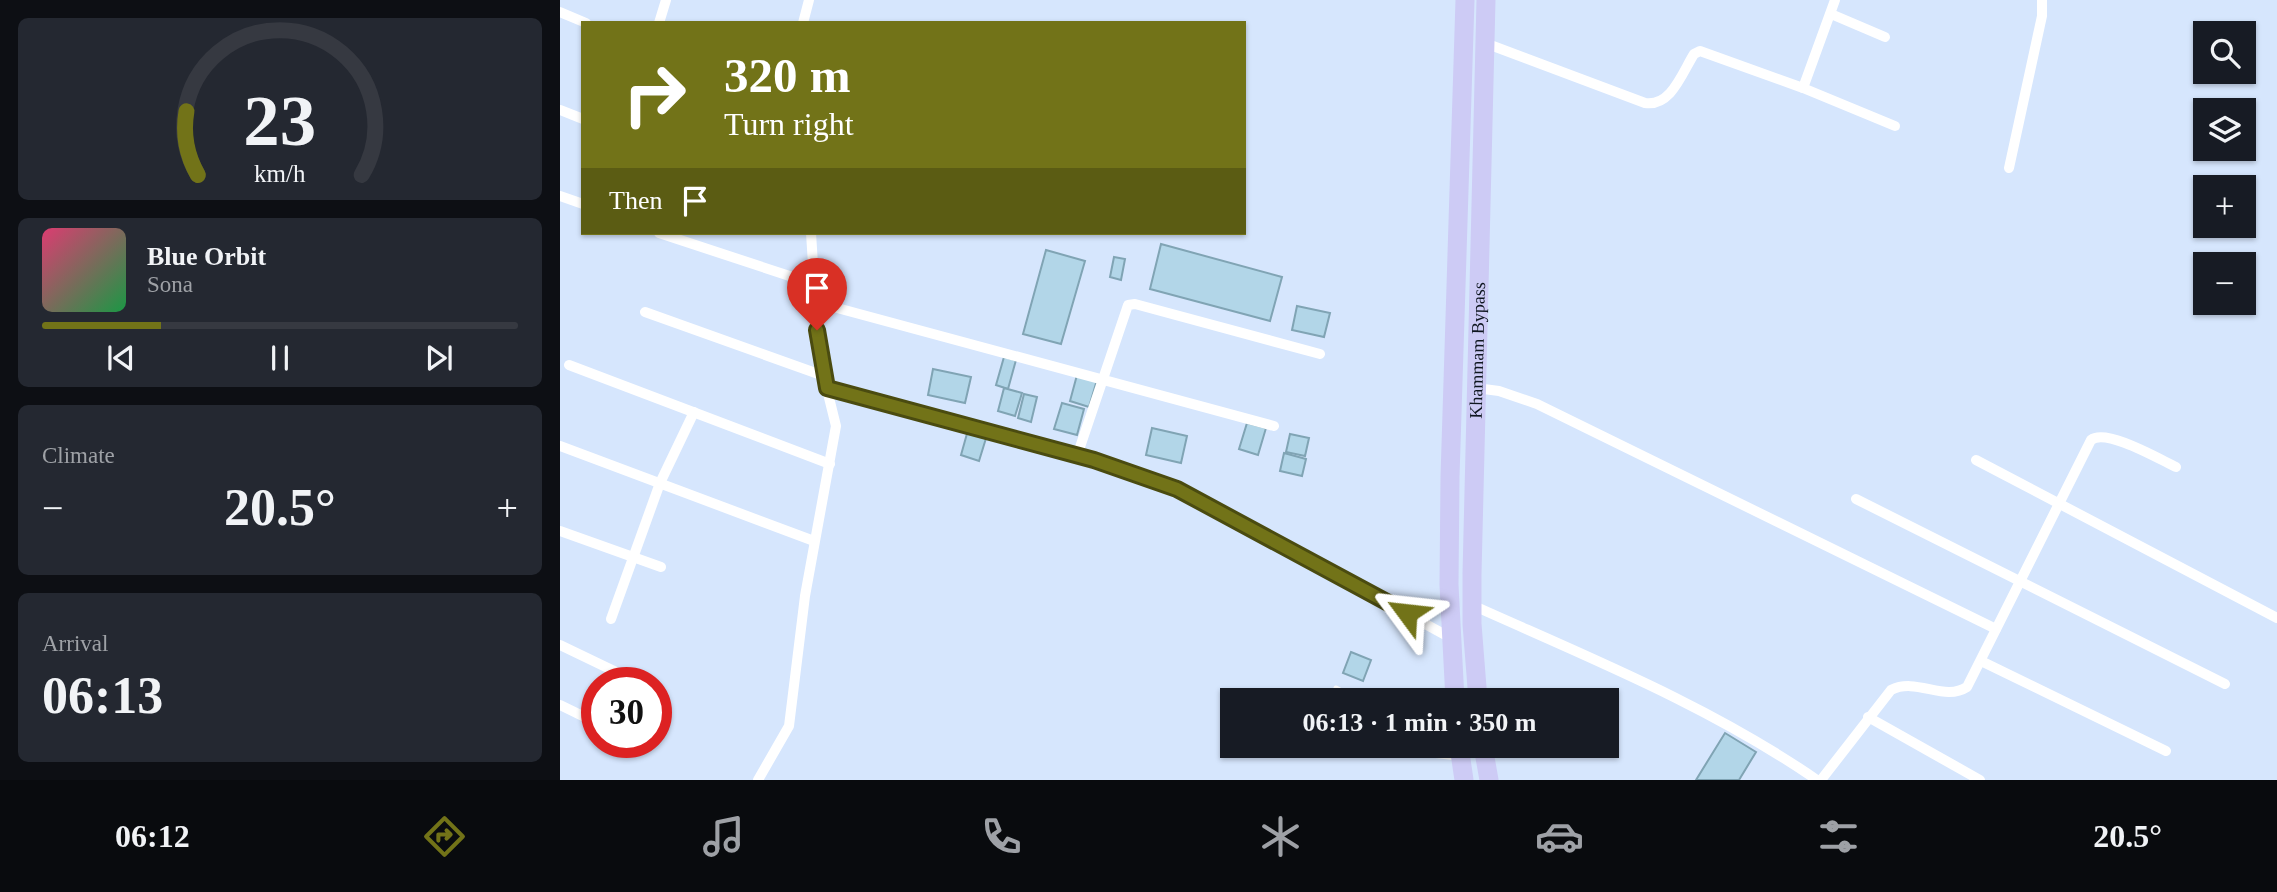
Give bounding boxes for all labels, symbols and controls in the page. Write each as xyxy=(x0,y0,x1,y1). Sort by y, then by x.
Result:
map controls xyxy=(2193,21,2256,315)
button: search xyxy=(2193,21,2256,84)
text: 320 m xyxy=(724,48,851,103)
icon: right xyxy=(609,49,700,140)
text: 23 xyxy=(244,80,316,161)
button: layers xyxy=(2193,98,2256,161)
text: Turn right xyxy=(724,106,854,142)
text: km/h xyxy=(254,160,306,187)
button: + xyxy=(2193,175,2256,238)
icon: arrive xyxy=(676,182,714,220)
text: Then xyxy=(609,186,662,215)
text: Blue Orbit xyxy=(147,242,266,271)
button: − xyxy=(2193,252,2256,315)
pin xyxy=(787,258,847,330)
icon: arrive xyxy=(798,269,836,307)
text: Sona xyxy=(147,272,193,297)
street label: Khammam Bypass xyxy=(1466,282,1489,419)
icon: previous xyxy=(102,339,140,377)
icon: pause xyxy=(261,339,299,377)
icon: next xyxy=(420,339,458,377)
text: Climate xyxy=(42,443,115,468)
text: 20.5° xyxy=(224,479,336,536)
text: − xyxy=(42,487,63,529)
text: + xyxy=(497,487,518,529)
position arrow xyxy=(1370,576,1444,650)
text: Arrival xyxy=(42,631,108,656)
text: 06:13 xyxy=(42,667,163,724)
speed limit sign: 30 xyxy=(581,667,672,758)
text: 06:13 · 1 min · 350 m xyxy=(1303,708,1537,737)
icon: directions xyxy=(420,812,469,861)
icon: music xyxy=(699,812,748,861)
icon: phone xyxy=(977,812,1026,861)
icon: climate xyxy=(1256,812,1305,861)
icon: car xyxy=(1535,812,1584,861)
icon: filters xyxy=(1814,812,1863,861)
text: 06:12 xyxy=(115,818,190,854)
text: 20.5° xyxy=(2093,818,2162,854)

